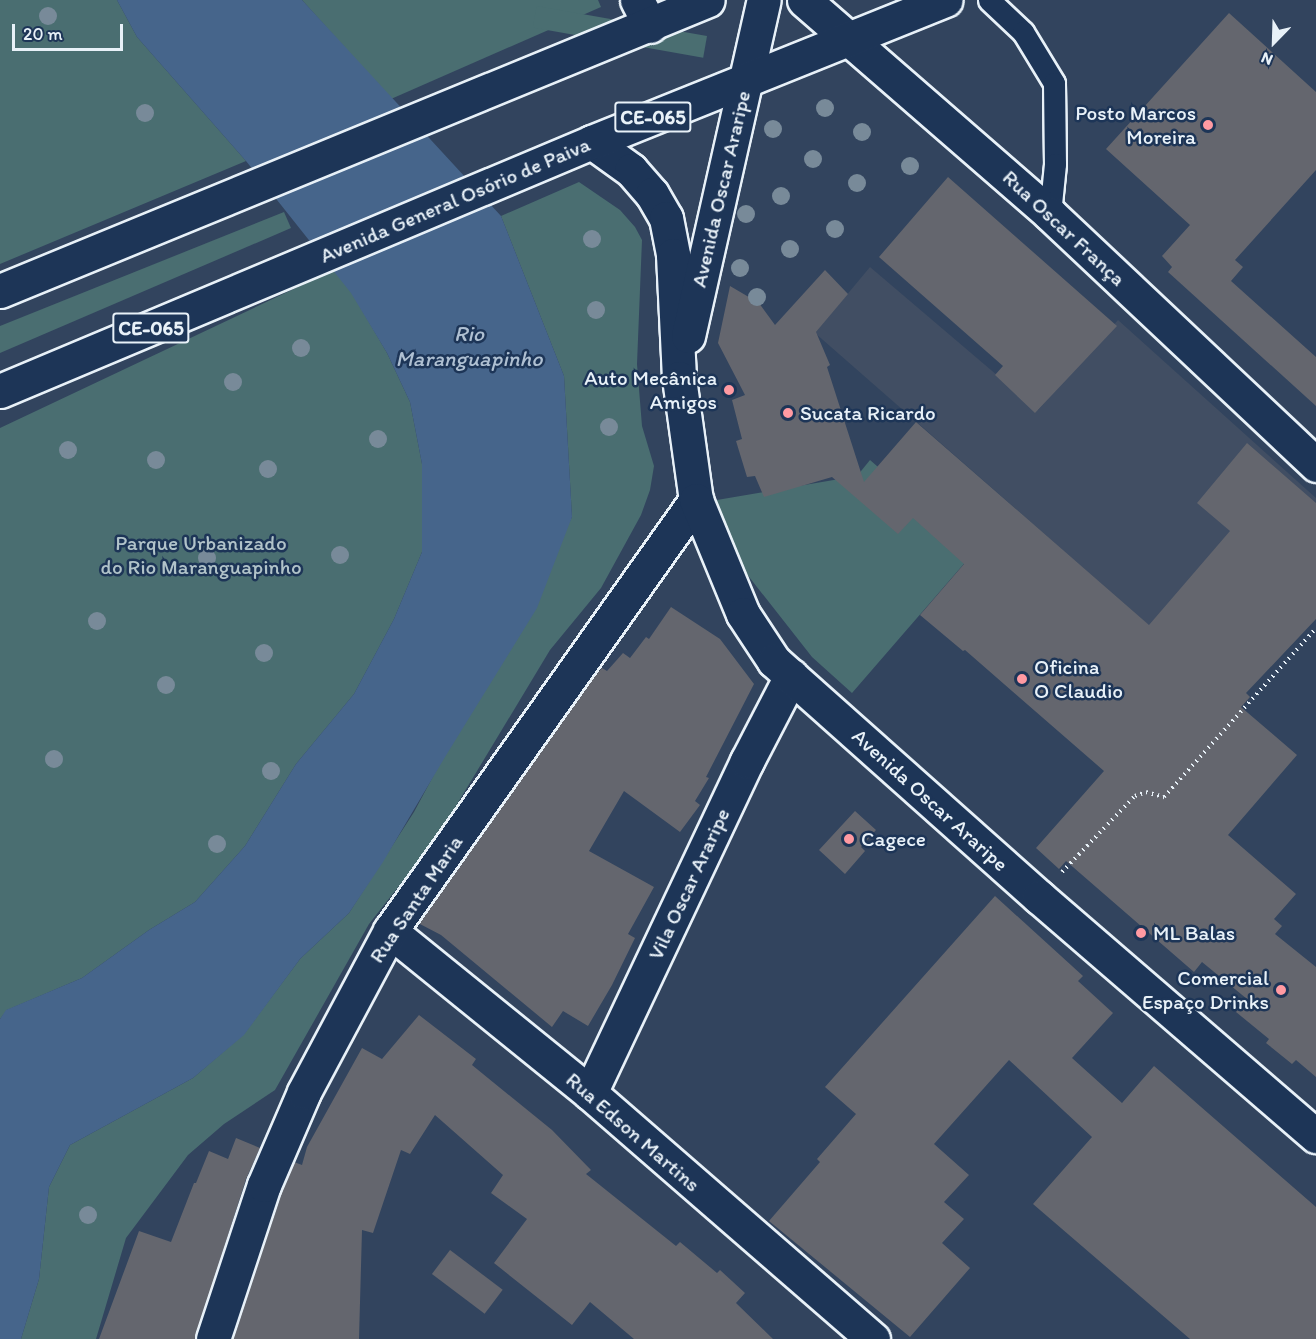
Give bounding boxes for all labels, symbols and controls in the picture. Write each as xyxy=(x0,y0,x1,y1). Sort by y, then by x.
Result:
scale bar xyxy=(15,12,126,50)
north arrow xyxy=(1244,12,1304,72)
text: 20 m xyxy=(23,23,63,45)
text: N xyxy=(1258,48,1275,70)
street label: Avenida Oscar Araripe xyxy=(686,88,756,290)
road number: CE-065 xyxy=(614,100,692,134)
place label: Posto Marcos Moreira xyxy=(1076,100,1196,150)
marker: Posto Marcos Moreira xyxy=(1201,118,1215,132)
street label: Avenida General Osório de Paiva xyxy=(316,132,594,268)
street label: Rua Oscar França xyxy=(997,165,1131,291)
road number: CE-065 xyxy=(112,311,190,345)
water label: Rio Maranguapinho xyxy=(396,320,542,372)
place label: Auto Mecânica Amigos xyxy=(584,365,717,415)
marker: Auto Mecânica Amigos xyxy=(722,383,736,397)
place label: Sucata Ricardo xyxy=(800,400,935,426)
marker: Sucata Ricardo xyxy=(781,406,795,420)
park label: Parque Urbanizado do Rio Maranguapinho xyxy=(101,530,301,580)
place label: Oficina O Claudio xyxy=(1034,654,1123,704)
marker: Oficina O Claudio xyxy=(1015,672,1029,686)
street label: Avenida Oscar Araripe xyxy=(847,723,1013,877)
street label: Vila Oscar Araripe xyxy=(643,804,735,964)
place label: Cagece xyxy=(861,826,926,852)
street label: Rua Santa Maria xyxy=(364,830,468,968)
marker: Cagece xyxy=(842,832,856,846)
place label: ML Balas xyxy=(1153,920,1235,946)
marker: ML Balas xyxy=(1134,926,1148,940)
place label: Comercial Espaço Drinks xyxy=(1143,965,1269,1015)
marker: Comercial Espaço Drinks xyxy=(1274,983,1288,997)
street label: Rua Edson Martins xyxy=(561,1067,705,1197)

